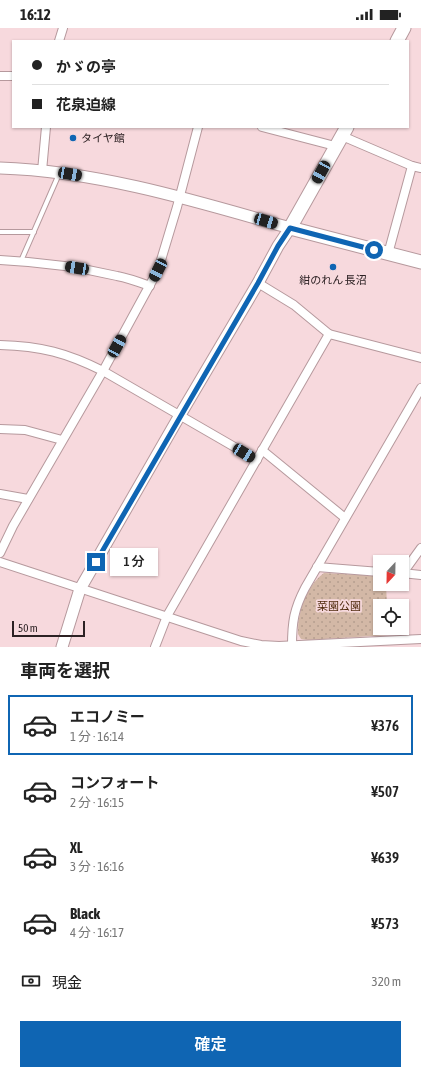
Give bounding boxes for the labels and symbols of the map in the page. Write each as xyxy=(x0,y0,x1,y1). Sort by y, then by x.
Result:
place label: タイヤ館 xyxy=(81,132,125,144)
marker: タイヤ館 xyxy=(68,133,78,143)
car xyxy=(310,159,332,185)
car xyxy=(57,166,83,182)
car xyxy=(253,212,279,230)
route start xyxy=(365,241,383,259)
car xyxy=(147,257,169,283)
car xyxy=(64,260,90,276)
marker: 紺のれん 長沼 xyxy=(328,262,338,272)
place label: 紺のれん 長沼 xyxy=(299,274,367,286)
car xyxy=(106,333,128,359)
car xyxy=(231,442,257,464)
callout: 1 分 xyxy=(110,548,158,576)
route end xyxy=(87,553,105,571)
north arrow xyxy=(373,555,409,591)
park label: 菜園公園 xyxy=(317,600,361,612)
scale bar xyxy=(12,619,85,638)

